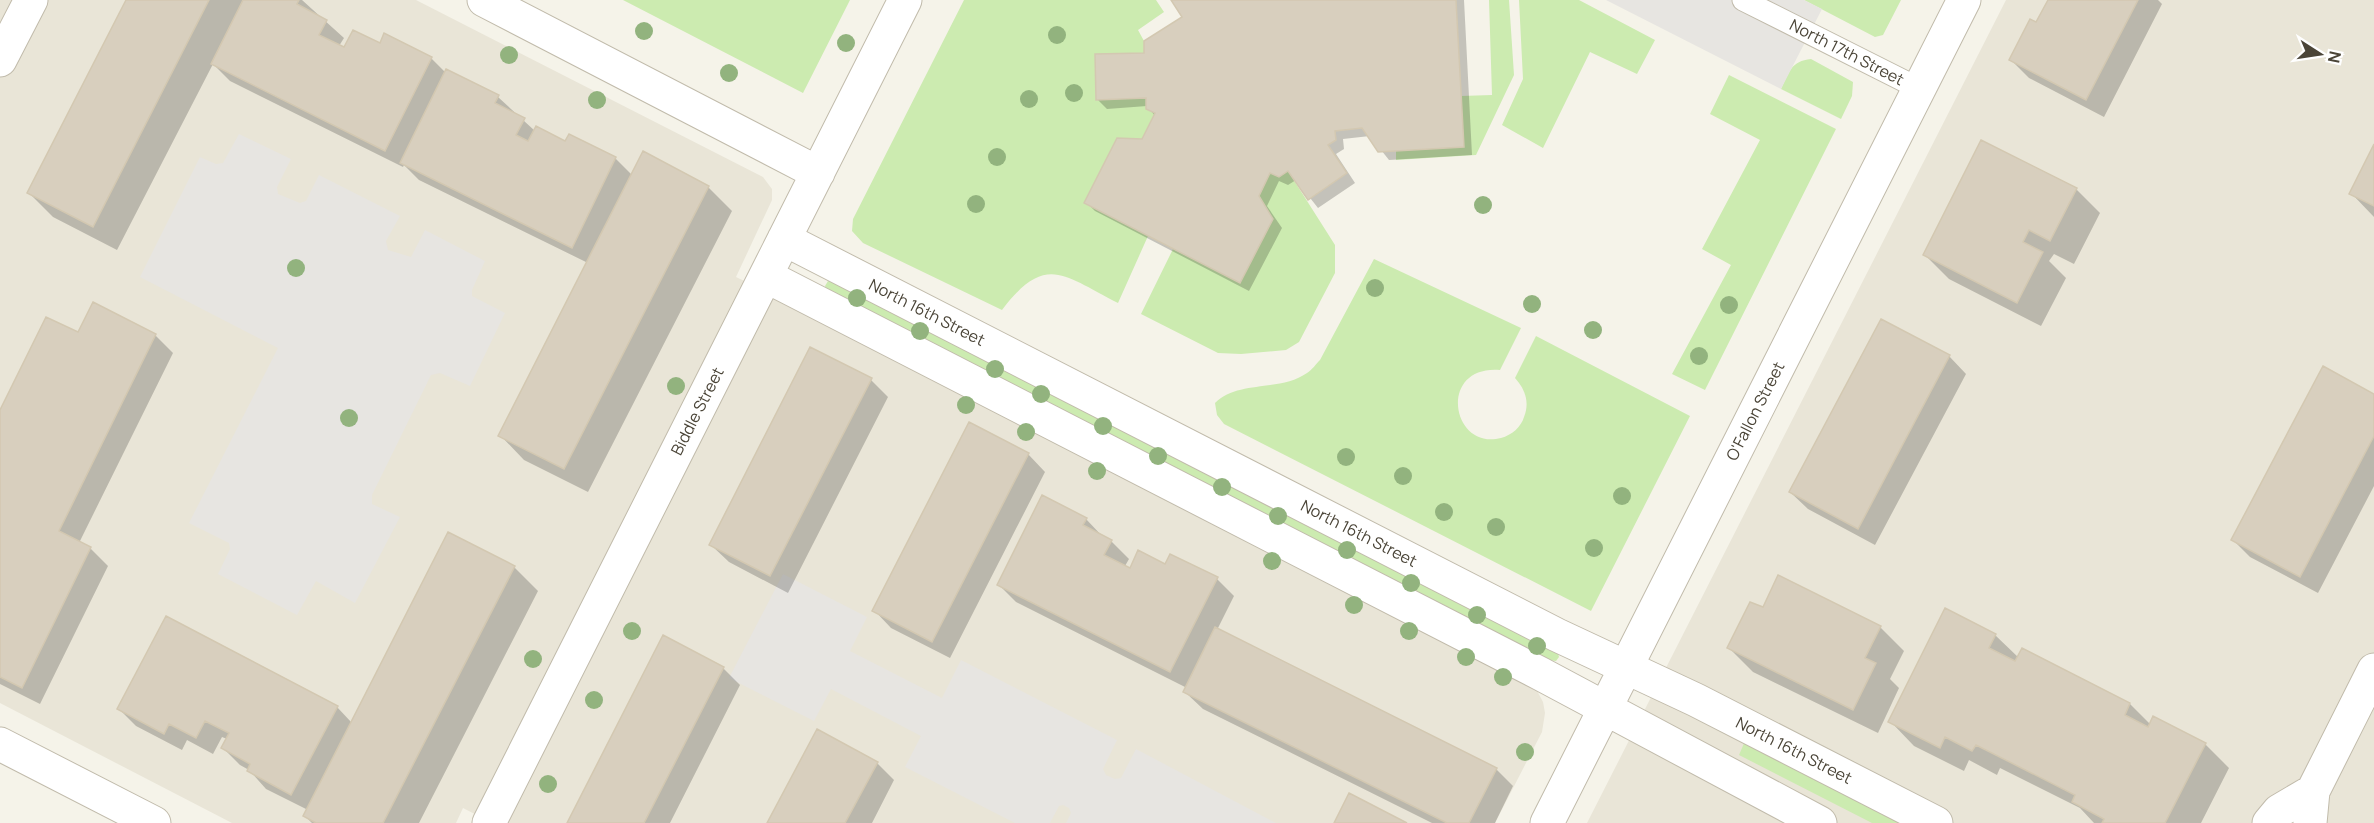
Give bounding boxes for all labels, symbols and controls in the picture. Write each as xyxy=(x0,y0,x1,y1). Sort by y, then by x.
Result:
street label: North 17th Street xyxy=(1786,14,1908,90)
north arrow xyxy=(2290,24,2350,84)
text: N xyxy=(2323,49,2347,65)
street label: North 16th Street xyxy=(865,273,989,351)
street label: O'Fallon Street xyxy=(1721,358,1789,464)
street label: Biddle Street xyxy=(665,363,729,459)
street label: North 16th Street xyxy=(1297,494,1421,572)
street label: North 16th Street xyxy=(1732,711,1856,789)

